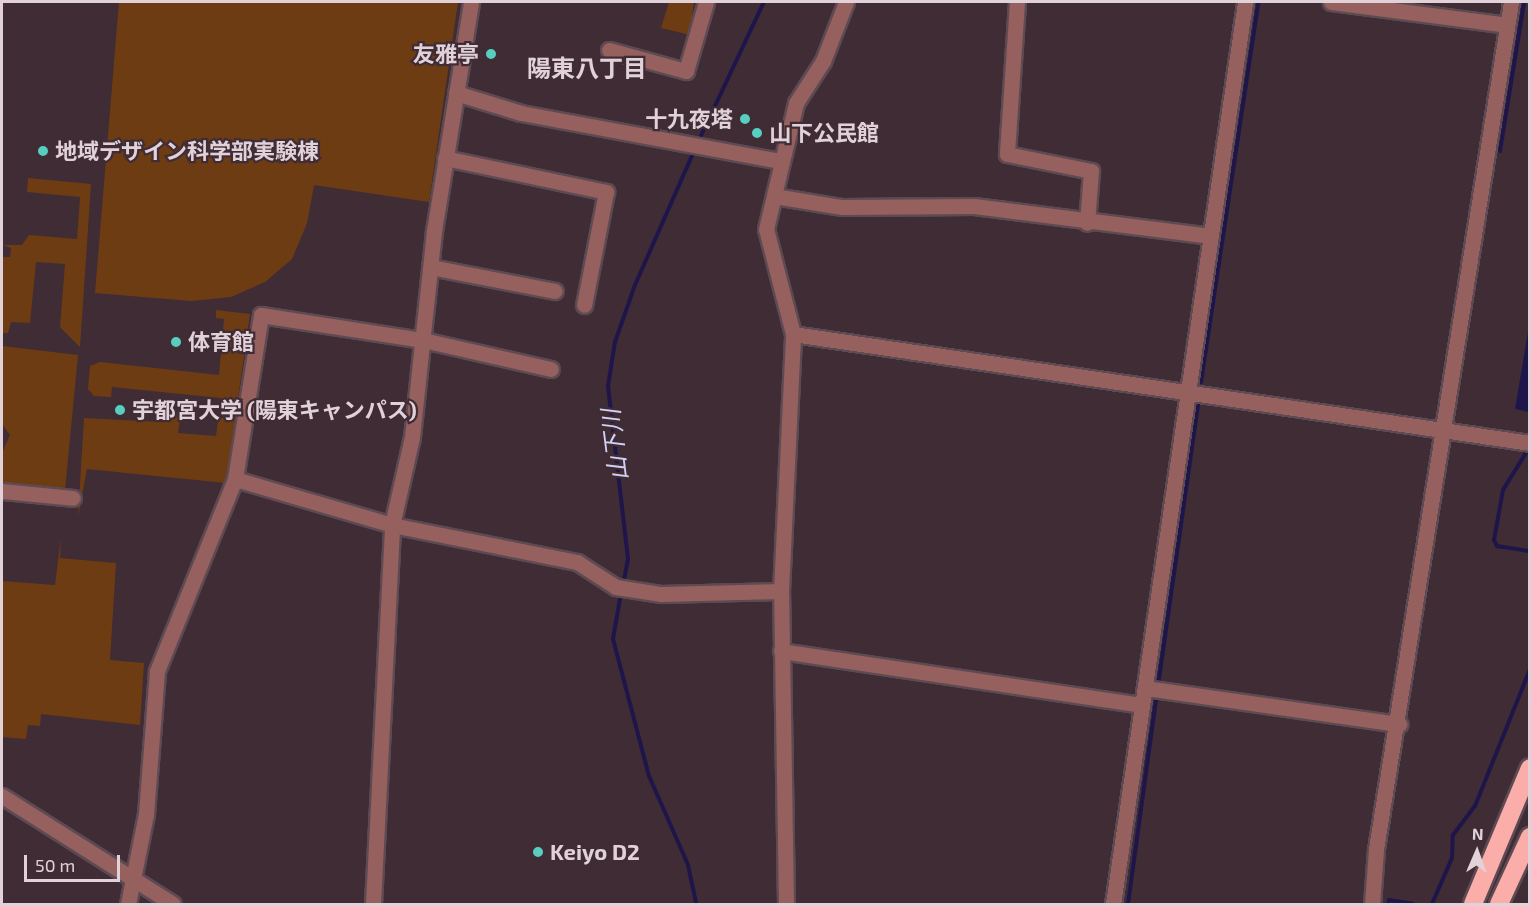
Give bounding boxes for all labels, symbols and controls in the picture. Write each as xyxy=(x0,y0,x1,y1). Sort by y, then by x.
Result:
place label: 友雅亭 xyxy=(413,41,479,67)
marker: 友雅亭 xyxy=(484,47,498,61)
district label: 陽東八丁目 xyxy=(527,54,647,82)
place label: 十九夜塔 xyxy=(645,106,733,132)
marker: 十九夜塔 xyxy=(738,112,752,126)
place label: 山下公民館 xyxy=(769,120,879,146)
marker: 山下公民館 xyxy=(750,126,764,140)
place label: 地域デザイン科学部実験棟 xyxy=(55,138,319,164)
marker: 地域デザイン科学部実験棟 xyxy=(36,144,50,158)
place label: 体育館 xyxy=(188,329,254,355)
marker: 体育館 xyxy=(169,335,183,349)
place label: 宇都宮大学 (陽東キャンパス) xyxy=(132,397,417,423)
marker: 宇都宮大学 (陽東キャンパス) xyxy=(113,403,127,417)
water label: 山下川 xyxy=(595,408,633,482)
north arrow xyxy=(1447,822,1507,882)
text: N xyxy=(1472,824,1484,843)
place label: Keiyo D2 xyxy=(550,839,640,865)
scale bar xyxy=(27,843,123,881)
marker: Keiyo D2 xyxy=(531,845,545,859)
text: 50 m xyxy=(35,854,75,876)

